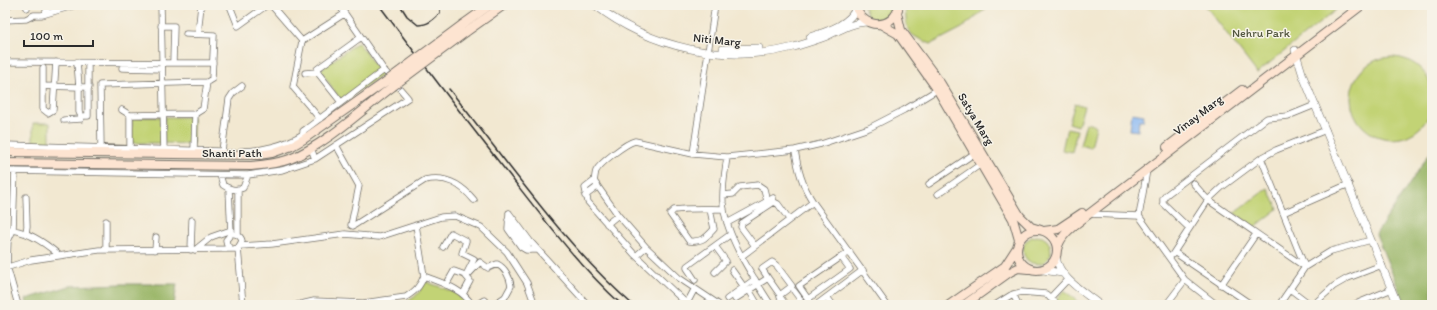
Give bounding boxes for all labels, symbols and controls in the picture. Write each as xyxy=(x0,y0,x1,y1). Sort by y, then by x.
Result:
scale bar xyxy=(24,22,93,48)
park label: Nehru Park xyxy=(1232,26,1291,40)
text: 100 m xyxy=(30,29,63,43)
street label: Niti Marg xyxy=(692,31,742,50)
street label: Satya Marg xyxy=(955,90,998,148)
street label: Vinay Marg xyxy=(1171,91,1226,138)
street label: Shanti Path xyxy=(202,146,262,160)

